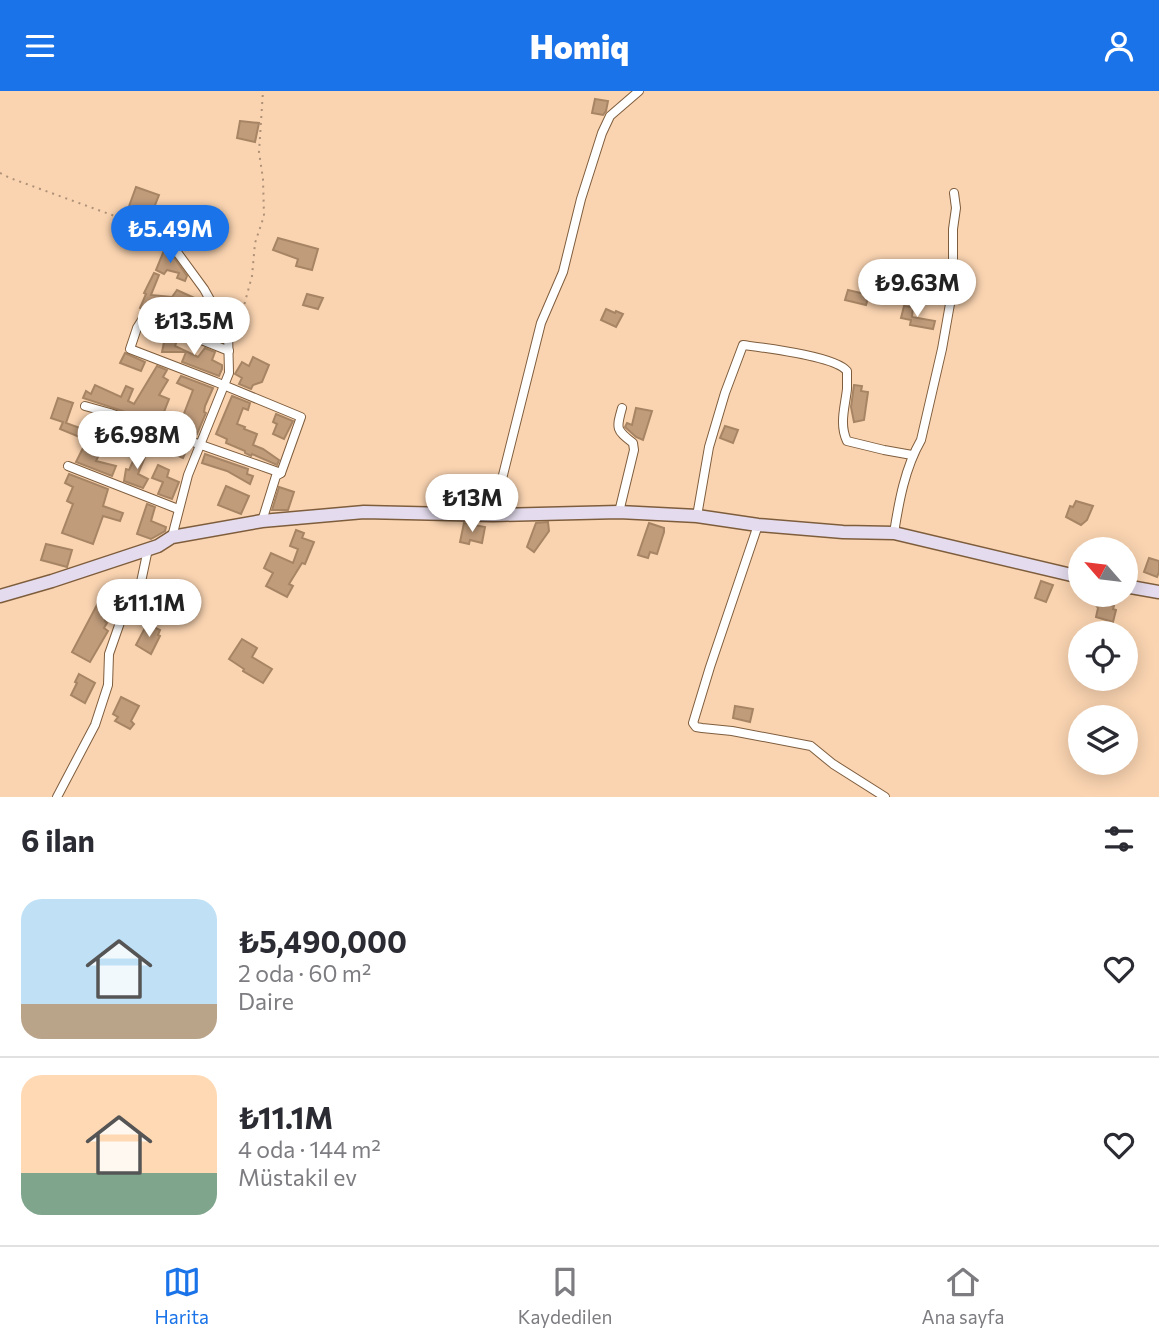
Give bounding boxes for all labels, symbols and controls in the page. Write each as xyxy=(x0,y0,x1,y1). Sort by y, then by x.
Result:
text: Homiq xyxy=(530,26,629,66)
icon: menu xyxy=(21,27,59,65)
icon: person xyxy=(1100,27,1138,65)
pin: ₺5.49M xyxy=(113,205,227,265)
text: ₺5.49M xyxy=(127,214,213,242)
pin: ₺9.63M xyxy=(860,259,974,319)
text: ₺9.63M xyxy=(874,268,960,296)
pin: ₺13.5M xyxy=(137,297,251,357)
text: ₺13.5M xyxy=(154,306,234,334)
pin: ₺6.98M xyxy=(80,411,194,471)
text: ₺6.98M xyxy=(94,420,180,448)
pin: ₺13M xyxy=(431,475,513,534)
text: ₺13M xyxy=(441,483,503,511)
north arrow xyxy=(1068,537,1138,607)
map controls xyxy=(1068,537,1138,775)
pin: ₺11.1M xyxy=(92,580,206,639)
text: ₺11.1M xyxy=(112,588,186,616)
button: locate xyxy=(1068,621,1138,691)
button: layers xyxy=(1068,705,1138,775)
icon: filters xyxy=(1100,820,1138,858)
text: 6 ilan xyxy=(21,821,95,858)
text: ₺5,490,000 xyxy=(238,922,407,959)
icon: home xyxy=(77,927,161,1011)
icon: heart xyxy=(1100,950,1138,988)
text: 2 oda · 60 m² xyxy=(238,959,371,987)
text: Daire xyxy=(238,987,294,1015)
text: ₺11.1M xyxy=(238,1098,333,1135)
icon: home xyxy=(77,1103,161,1187)
icon: heart xyxy=(1100,1126,1138,1164)
text: 4 oda · 144 m² xyxy=(238,1135,381,1163)
text: Müstakil ev xyxy=(238,1163,357,1191)
tab: Harita xyxy=(154,1263,209,1328)
tab: Kaydedilen xyxy=(518,1263,613,1328)
tab: Ana sayfa xyxy=(921,1263,1005,1328)

